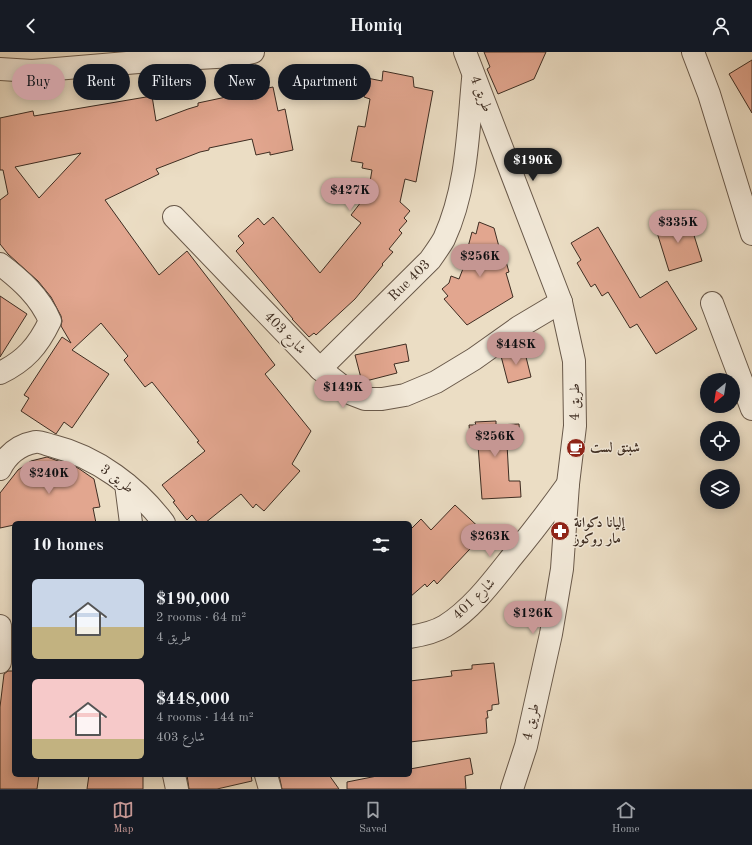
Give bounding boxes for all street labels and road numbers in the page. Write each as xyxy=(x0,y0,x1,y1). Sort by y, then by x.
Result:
street label: طريق 4 xyxy=(467,74,494,114)
street label: Rue 403 xyxy=(386,257,433,304)
street label: شارع 403 xyxy=(259,309,308,360)
street label: طريق 4 xyxy=(568,383,583,421)
street label: طريق 3 xyxy=(97,462,136,497)
street label: شارع 401 xyxy=(450,576,501,625)
street label: طريق 4 xyxy=(520,702,543,742)

